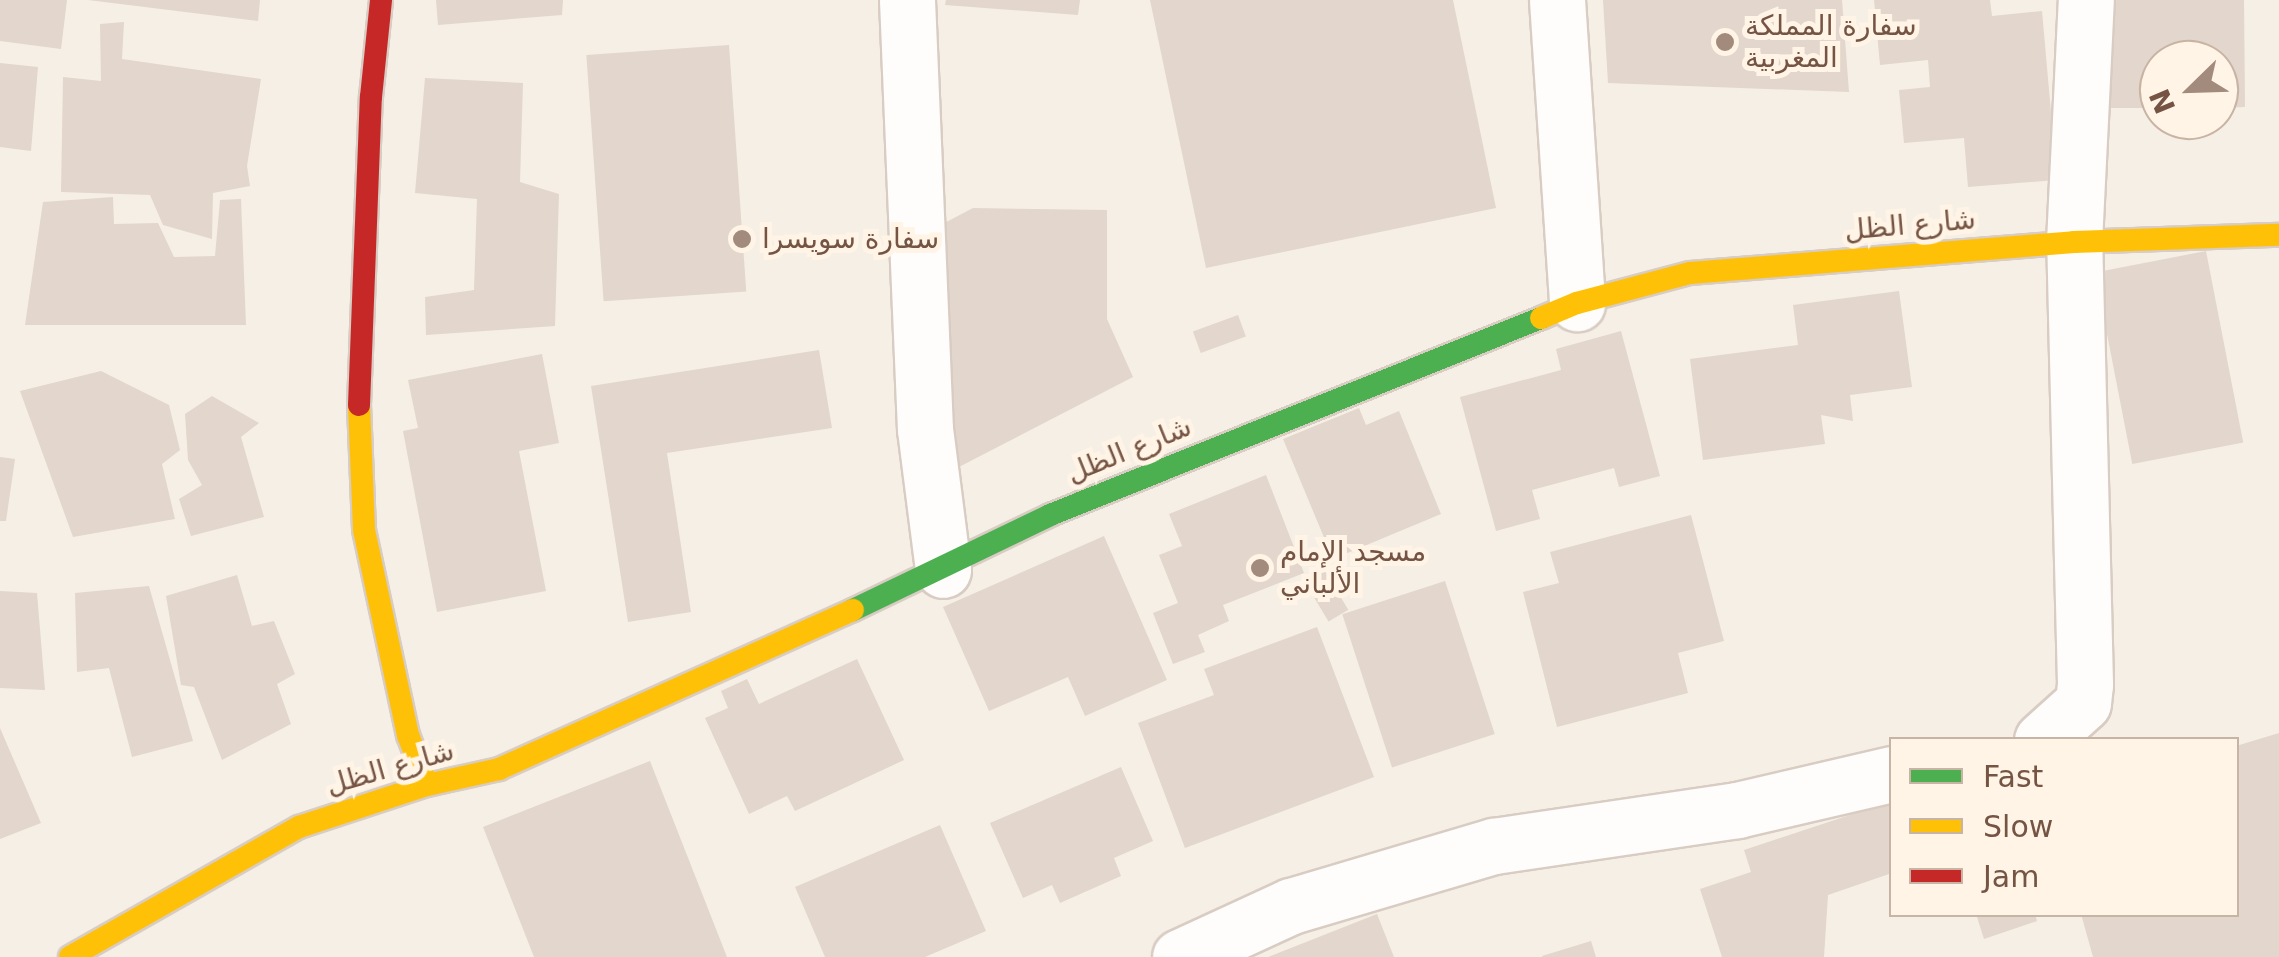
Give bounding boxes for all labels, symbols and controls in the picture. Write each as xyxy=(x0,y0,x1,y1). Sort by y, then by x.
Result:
place label: سفارة المملكة المغربية xyxy=(1745,9,1917,75)
marker: سفارة المملكة المغربية xyxy=(1714,31,1736,53)
north arrow xyxy=(2139,40,2239,140)
text: N xyxy=(2143,84,2183,118)
street label: شارع الظل xyxy=(1843,203,1977,247)
place label: سفارة سويسرا xyxy=(762,222,939,256)
marker: سفارة سويسرا xyxy=(731,228,753,250)
street label: شارع الظل xyxy=(1062,410,1196,490)
place label: مسجد الإمام الألباني xyxy=(1280,535,1426,601)
marker: مسجد الإمام الألباني xyxy=(1249,557,1271,579)
street label: شارع الظل xyxy=(322,734,458,802)
legend xyxy=(1889,737,2239,917)
text: Fast xyxy=(1983,759,2043,794)
text: Slow xyxy=(1983,809,2053,844)
text: Jam xyxy=(1983,859,2039,894)

